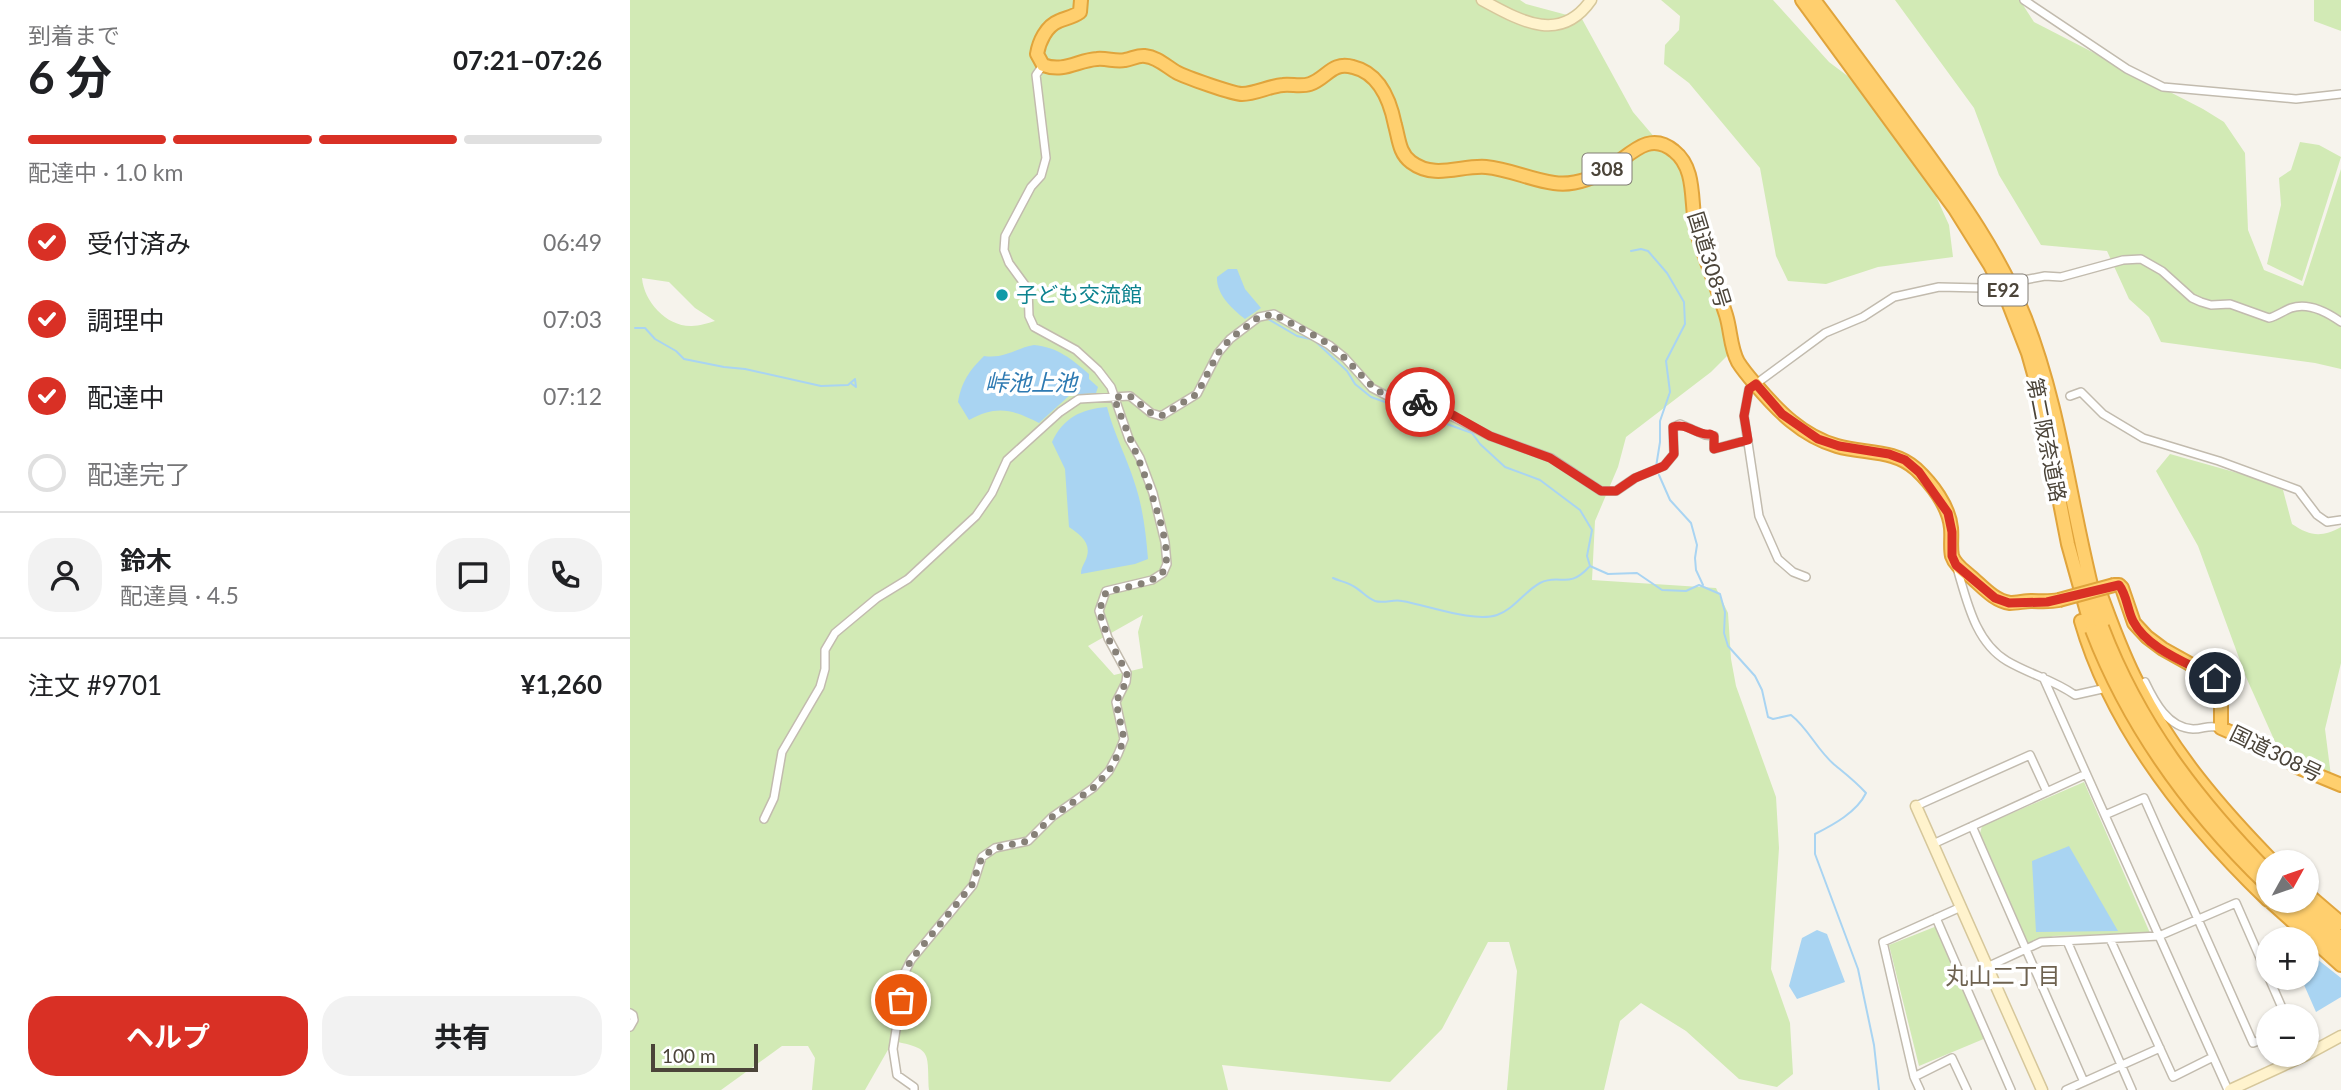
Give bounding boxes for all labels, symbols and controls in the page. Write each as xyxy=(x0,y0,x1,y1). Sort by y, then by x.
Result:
text: 到着まで xyxy=(28,21,120,49)
text: 07:21–07:26 xyxy=(453,44,602,76)
text: 6 分 xyxy=(28,49,112,104)
road number: 308 xyxy=(1583,154,1632,184)
text: 配達中 · 1.0 km xyxy=(28,158,183,186)
street label: 国道308号 xyxy=(1684,208,1737,311)
icon: check xyxy=(28,223,66,261)
text: 受付済み xyxy=(87,227,191,259)
text: 06:49 xyxy=(543,228,602,256)
road number: E92 xyxy=(1978,274,2028,306)
place label: 子ども交流館 xyxy=(1016,281,1142,306)
marker: 子ども交流館 xyxy=(994,287,1010,303)
icon: check xyxy=(28,300,66,338)
text: 調理中 xyxy=(87,304,165,336)
text: 07:03 xyxy=(543,305,602,333)
courier xyxy=(1385,367,1455,437)
water label: 峠池上池 xyxy=(985,368,1079,396)
street label: 第二阪奈道路 xyxy=(2023,375,2072,504)
icon: check xyxy=(28,377,66,415)
text: 配達中 xyxy=(87,381,165,413)
text: 07:12 xyxy=(543,382,602,410)
icon: bike xyxy=(1401,383,1439,421)
text: 配達完了 xyxy=(87,458,191,490)
button: person xyxy=(28,538,102,612)
button: chat xyxy=(436,538,510,612)
button: phone xyxy=(528,538,602,612)
text: 鈴木 xyxy=(120,544,172,576)
text: 配達員 · 4.5 xyxy=(120,581,239,609)
pin xyxy=(2185,648,2245,708)
icon: home xyxy=(2196,659,2234,697)
text: ¥1,260 xyxy=(521,668,602,700)
text: 注文 #9701 xyxy=(28,669,162,701)
street label: 国道308号 xyxy=(2226,720,2327,786)
north arrow xyxy=(2256,850,2319,914)
map controls xyxy=(2256,850,2319,1067)
button: + xyxy=(2256,927,2319,990)
district label: 丸山二丁目 xyxy=(1946,961,2061,989)
pin xyxy=(871,970,931,1030)
icon: bag xyxy=(882,981,920,1019)
button: ヘルプ xyxy=(28,996,308,1076)
button: 共有 xyxy=(322,996,602,1076)
button: − xyxy=(2256,1004,2319,1067)
scale bar xyxy=(651,1041,758,1073)
text: 100 m xyxy=(662,1044,716,1067)

